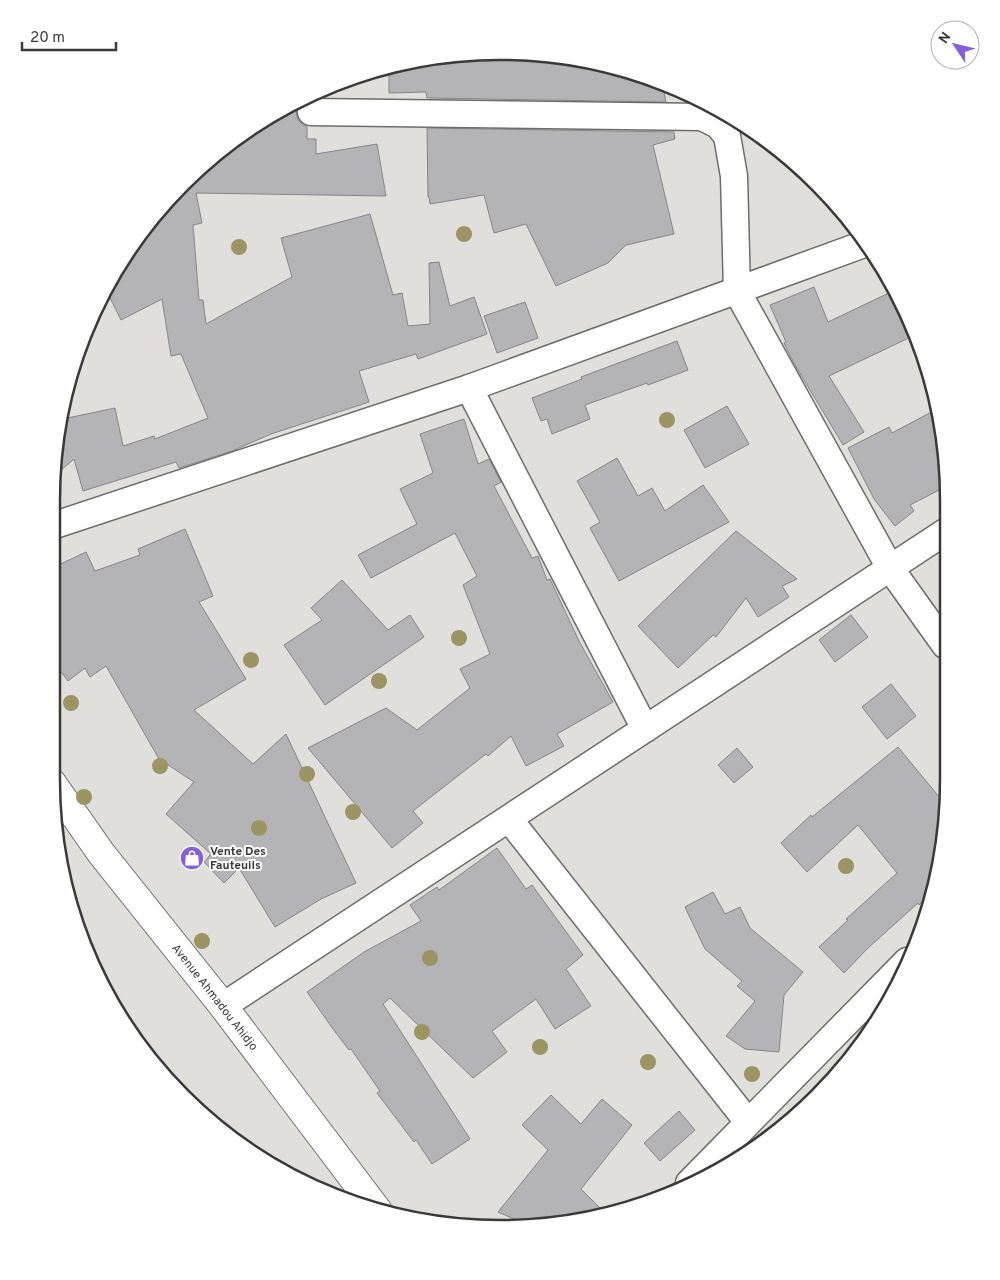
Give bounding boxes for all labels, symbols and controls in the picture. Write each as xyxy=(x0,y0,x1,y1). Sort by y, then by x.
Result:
scale bar xyxy=(22,20,116,52)
north arrow xyxy=(930,20,980,70)
text: 20 m xyxy=(30,29,65,48)
text: N xyxy=(936,29,955,47)
place label: Vente Des Fauteuils xyxy=(210,844,266,874)
shop icon: Vente Des Fauteuils xyxy=(179,845,205,871)
street label: Avenue Ahmadou Ahidjo xyxy=(167,941,261,1055)

